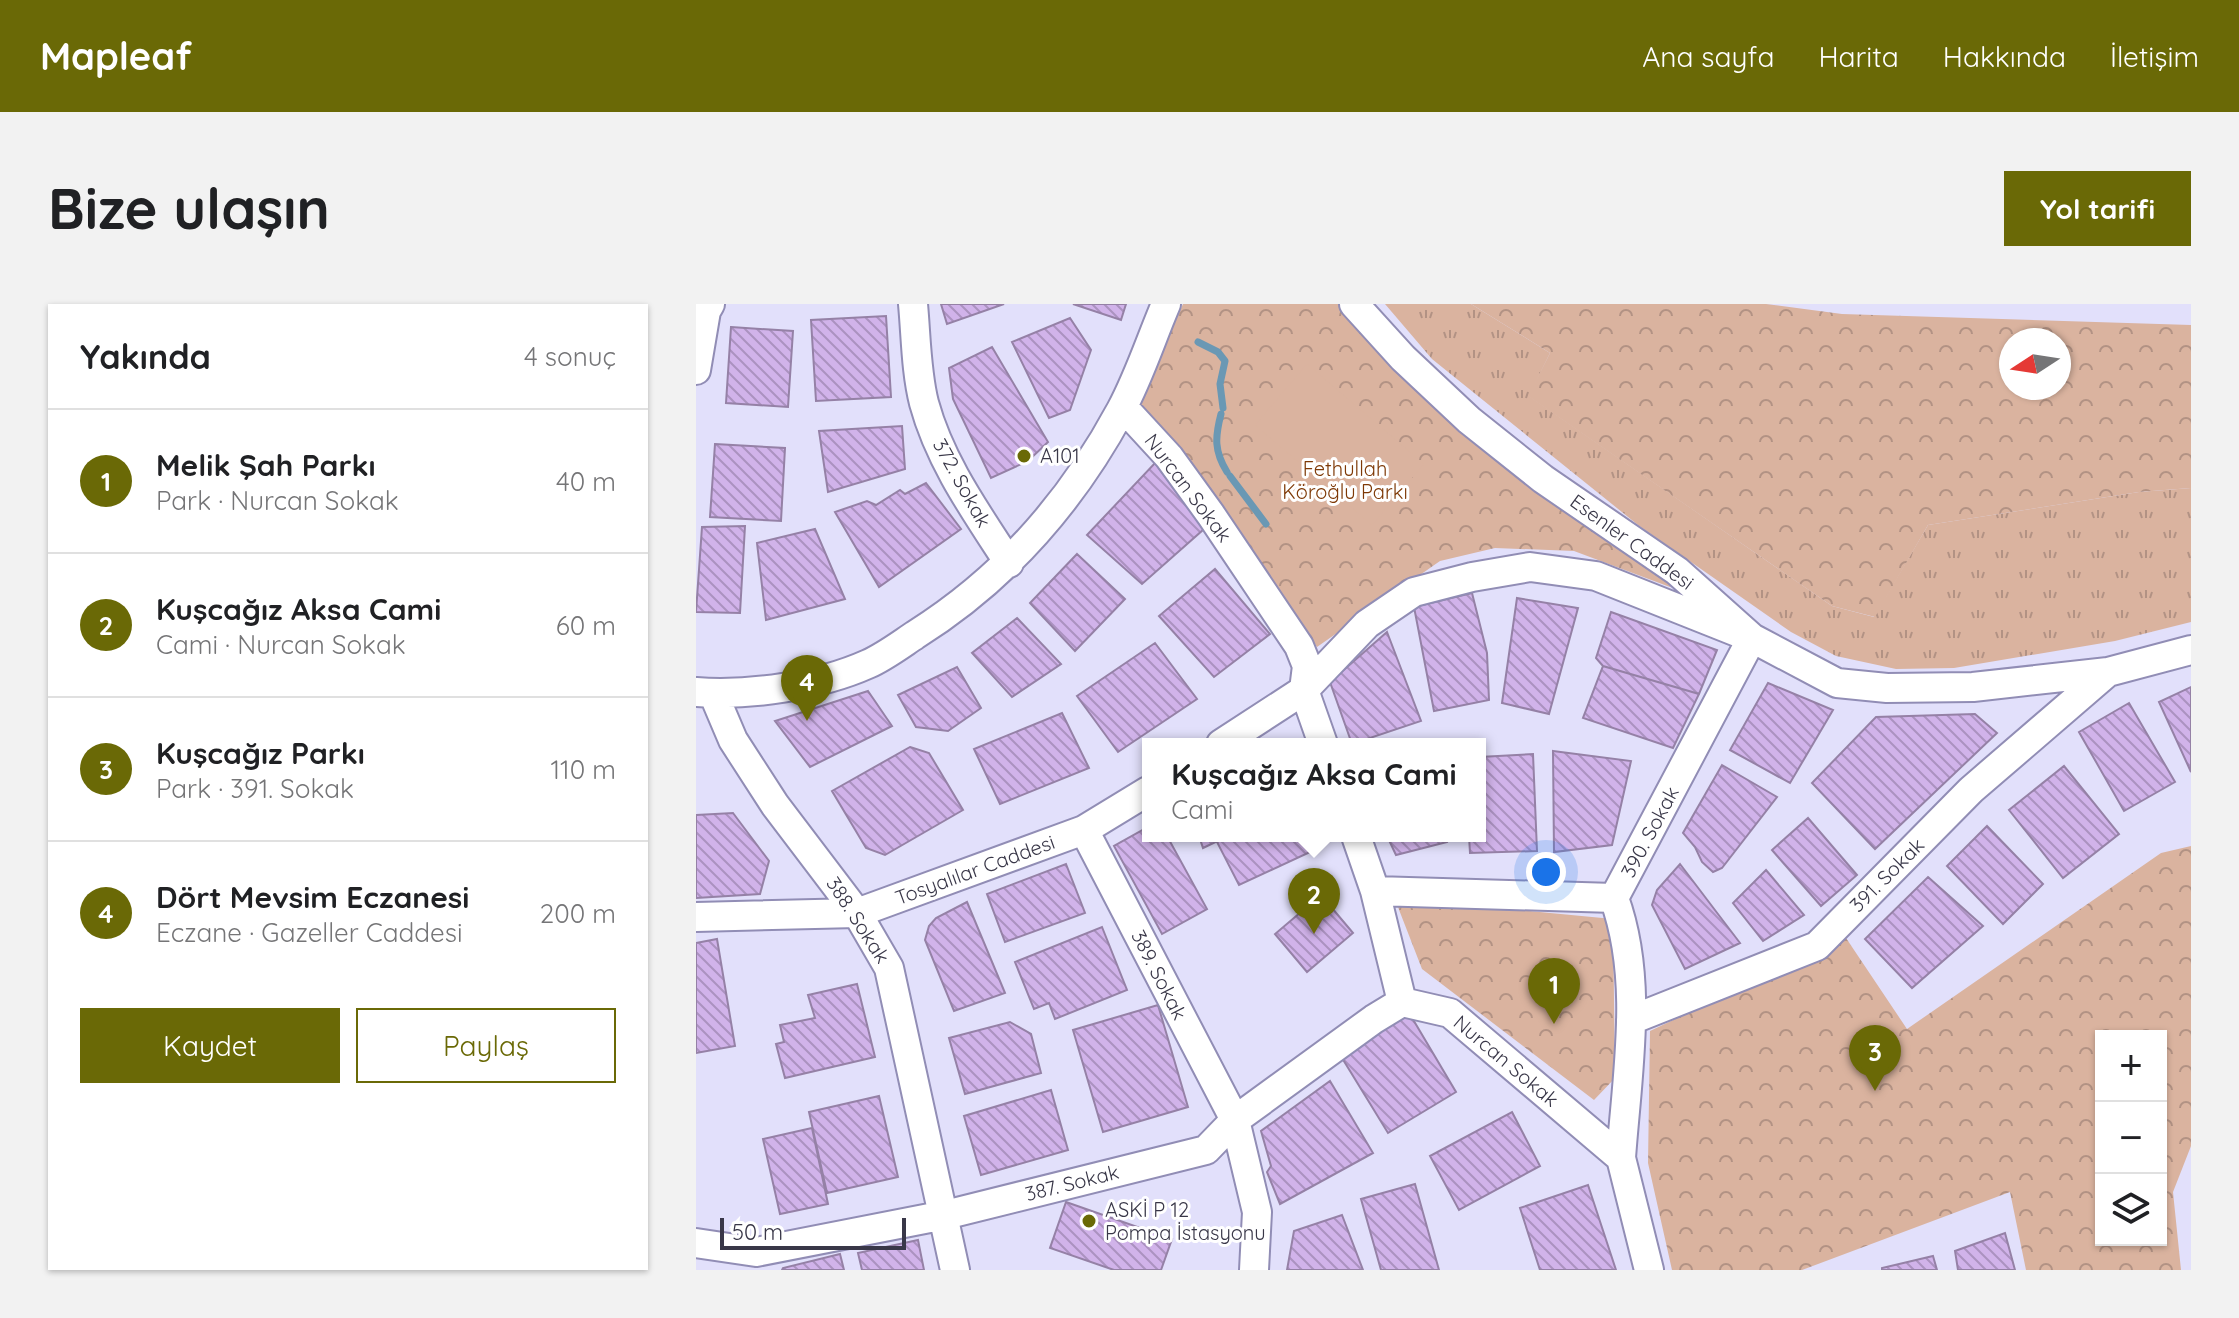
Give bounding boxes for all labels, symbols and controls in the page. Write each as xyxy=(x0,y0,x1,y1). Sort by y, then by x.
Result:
text: Mapleaf xyxy=(40,32,192,80)
text: Ana sayfa xyxy=(1642,39,1774,74)
text: Harita xyxy=(1818,39,1899,74)
text: Hakkında xyxy=(1943,39,2066,74)
text: İletişim xyxy=(2110,39,2199,74)
button: Yol tarifi xyxy=(2004,171,2191,246)
text: Bize ulaşın xyxy=(48,173,330,243)
north arrow xyxy=(1999,328,2071,400)
text: Yakında xyxy=(80,335,211,378)
text: 4 sonuç xyxy=(524,340,616,373)
street label: Nurcan Sokak xyxy=(1139,428,1237,547)
street label: 372. Sokak xyxy=(928,434,997,532)
place label: A101 xyxy=(1040,443,1080,468)
text: Melik Şah Parkı xyxy=(156,446,376,484)
marker: A101 xyxy=(1015,447,1033,465)
park label: Fethullah Köroğlu Parkı xyxy=(1282,456,1408,504)
text: 1 xyxy=(101,465,111,498)
text: 40 m xyxy=(556,465,616,498)
text: Park · Nurcan Sokak xyxy=(156,484,399,517)
street label: Esenler Caddesi xyxy=(1566,488,1699,595)
text: Kuşcağız Aksa Cami xyxy=(156,590,441,628)
text: 2 xyxy=(99,609,113,642)
text: 60 m xyxy=(556,609,616,642)
text: Cami · Nurcan Sokak xyxy=(156,628,406,661)
pin: 4 xyxy=(781,655,833,721)
text: Kuşcağız Parkı xyxy=(156,734,365,772)
popup xyxy=(1142,738,1486,842)
text: 3 xyxy=(99,753,113,786)
text: 110 m xyxy=(550,753,616,786)
text: Kuşcağız Aksa Cami xyxy=(1171,755,1457,793)
text: Park · 391. Sokak xyxy=(156,772,354,805)
street label: 390. Sokak xyxy=(1615,782,1684,882)
text: Cami xyxy=(1171,793,1233,826)
street label: Tosyalılar Caddesi xyxy=(892,829,1058,910)
street label: 391. Sokak xyxy=(1844,832,1929,917)
your location xyxy=(1526,852,1566,892)
pin: 2 xyxy=(1288,868,1340,934)
street label: 388. Sokak xyxy=(821,872,896,968)
text: Dört Mevsim Eczanesi xyxy=(156,878,469,916)
text: 4 xyxy=(98,897,114,930)
text: 200 m xyxy=(540,897,616,930)
text: Eczane · Gazeller Caddesi xyxy=(156,916,463,949)
street label: 389. Sokak xyxy=(1126,926,1193,1024)
pin: 1 xyxy=(1528,958,1580,1024)
button: Kaydet xyxy=(80,1008,340,1083)
button: Paylaş xyxy=(356,1008,616,1083)
street label: Nurcan Sokak xyxy=(1449,1009,1564,1112)
pin: 3 xyxy=(1849,1025,1901,1091)
map controls xyxy=(2095,1030,2167,1246)
button: + xyxy=(2095,1030,2167,1102)
button: − xyxy=(2095,1102,2167,1174)
street label: 387. Sokak xyxy=(1023,1159,1121,1206)
button: layers xyxy=(2095,1174,2167,1246)
place label: ASKİ P 12 Pompa İstasyonu xyxy=(1105,1197,1266,1245)
marker: ASKİ P 12 Pompa İstasyonu xyxy=(1080,1212,1098,1230)
scale bar xyxy=(720,1214,906,1250)
text: 50 m xyxy=(732,1218,783,1246)

